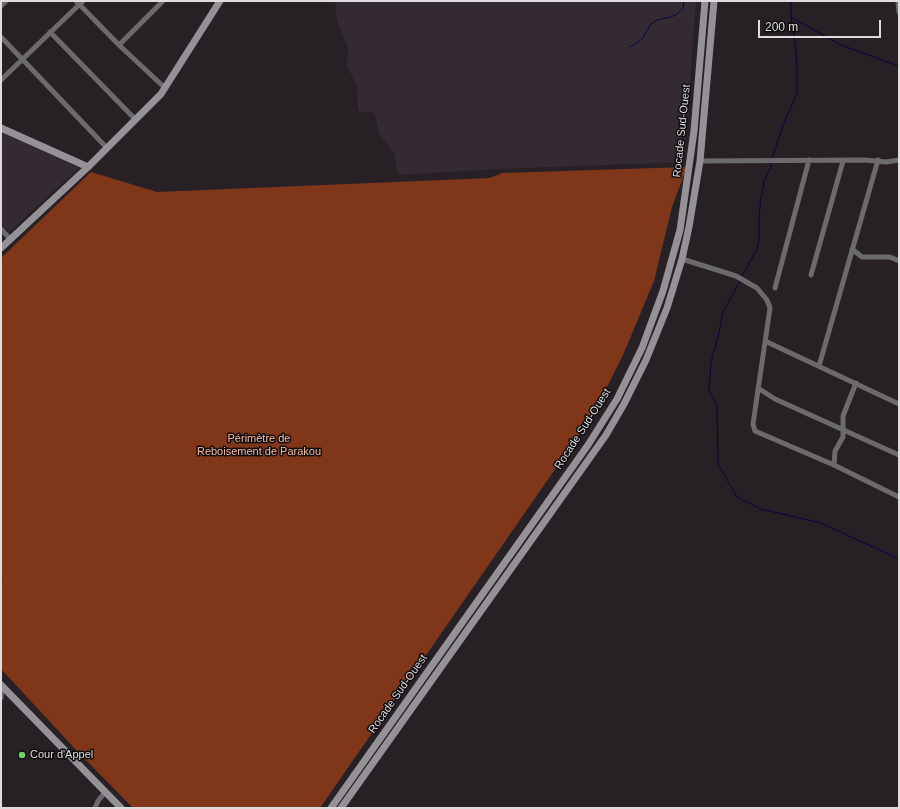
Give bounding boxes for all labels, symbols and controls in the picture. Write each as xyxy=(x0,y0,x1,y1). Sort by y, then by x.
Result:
scale bar xyxy=(760,12,883,38)
text: 200 m xyxy=(765,20,798,34)
street label: Rocade Sud-Ouest xyxy=(671,84,693,178)
street label: Rocade Sud-Ouest xyxy=(552,386,614,472)
park label: Périmètre de Reboisement de Parakou xyxy=(197,432,321,458)
street label: Rocade Sud-Ouest xyxy=(366,652,430,736)
place label: Cour d'Appel xyxy=(30,748,93,762)
marker: Cour d'Appel xyxy=(17,750,27,760)

